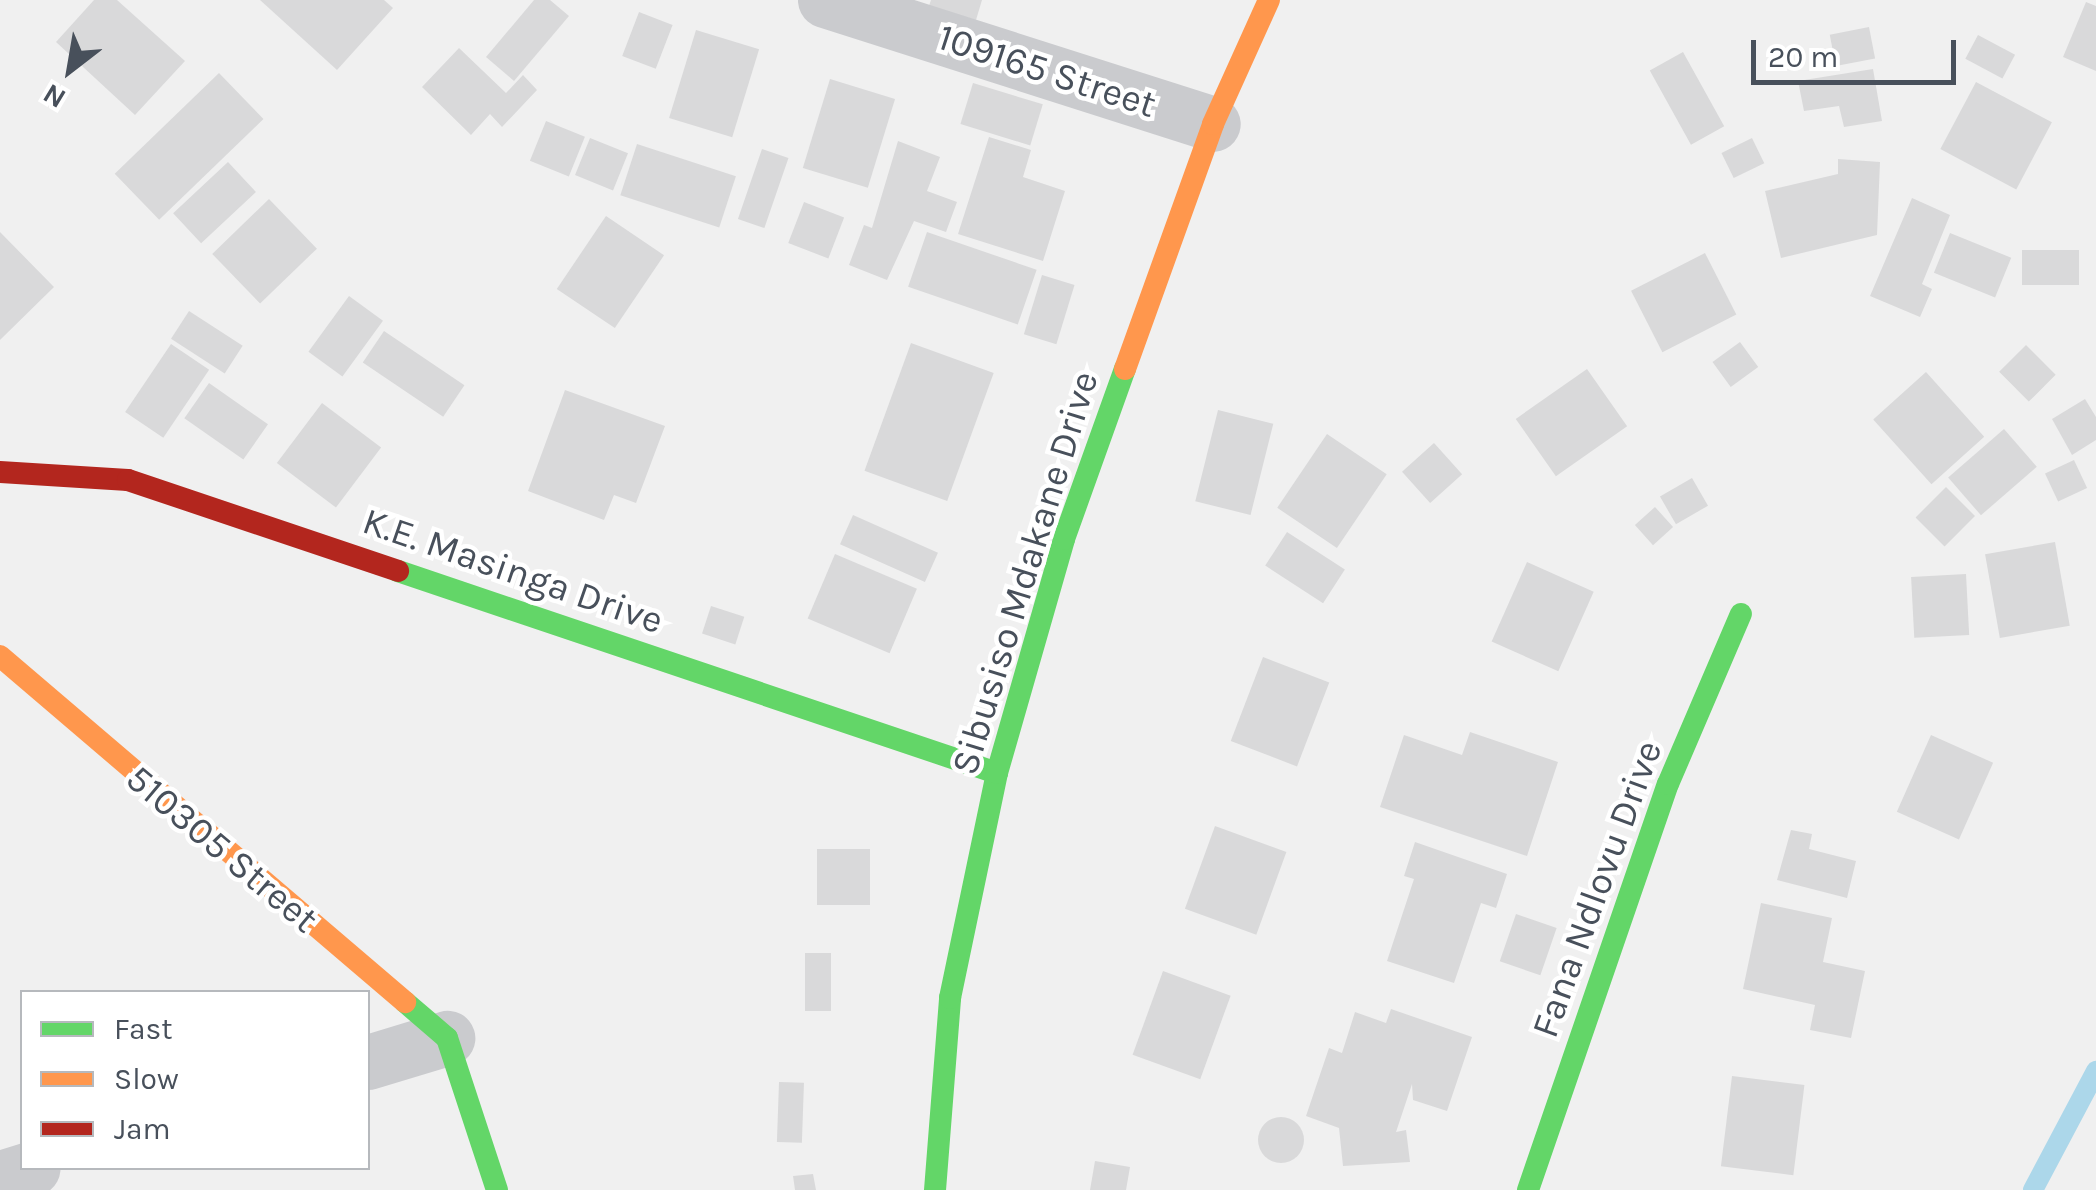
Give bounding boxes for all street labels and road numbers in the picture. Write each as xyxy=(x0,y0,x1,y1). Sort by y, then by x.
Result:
street label: 109165 Street xyxy=(932,14,1162,128)
street label: Sibusiso Mdakane Drive xyxy=(942,366,1108,780)
street label: K.E. Masinga Drive xyxy=(357,498,669,644)
street label: Fana Ndlovu Drive xyxy=(1522,734,1672,1044)
street label: 510305 Street xyxy=(117,756,327,942)

